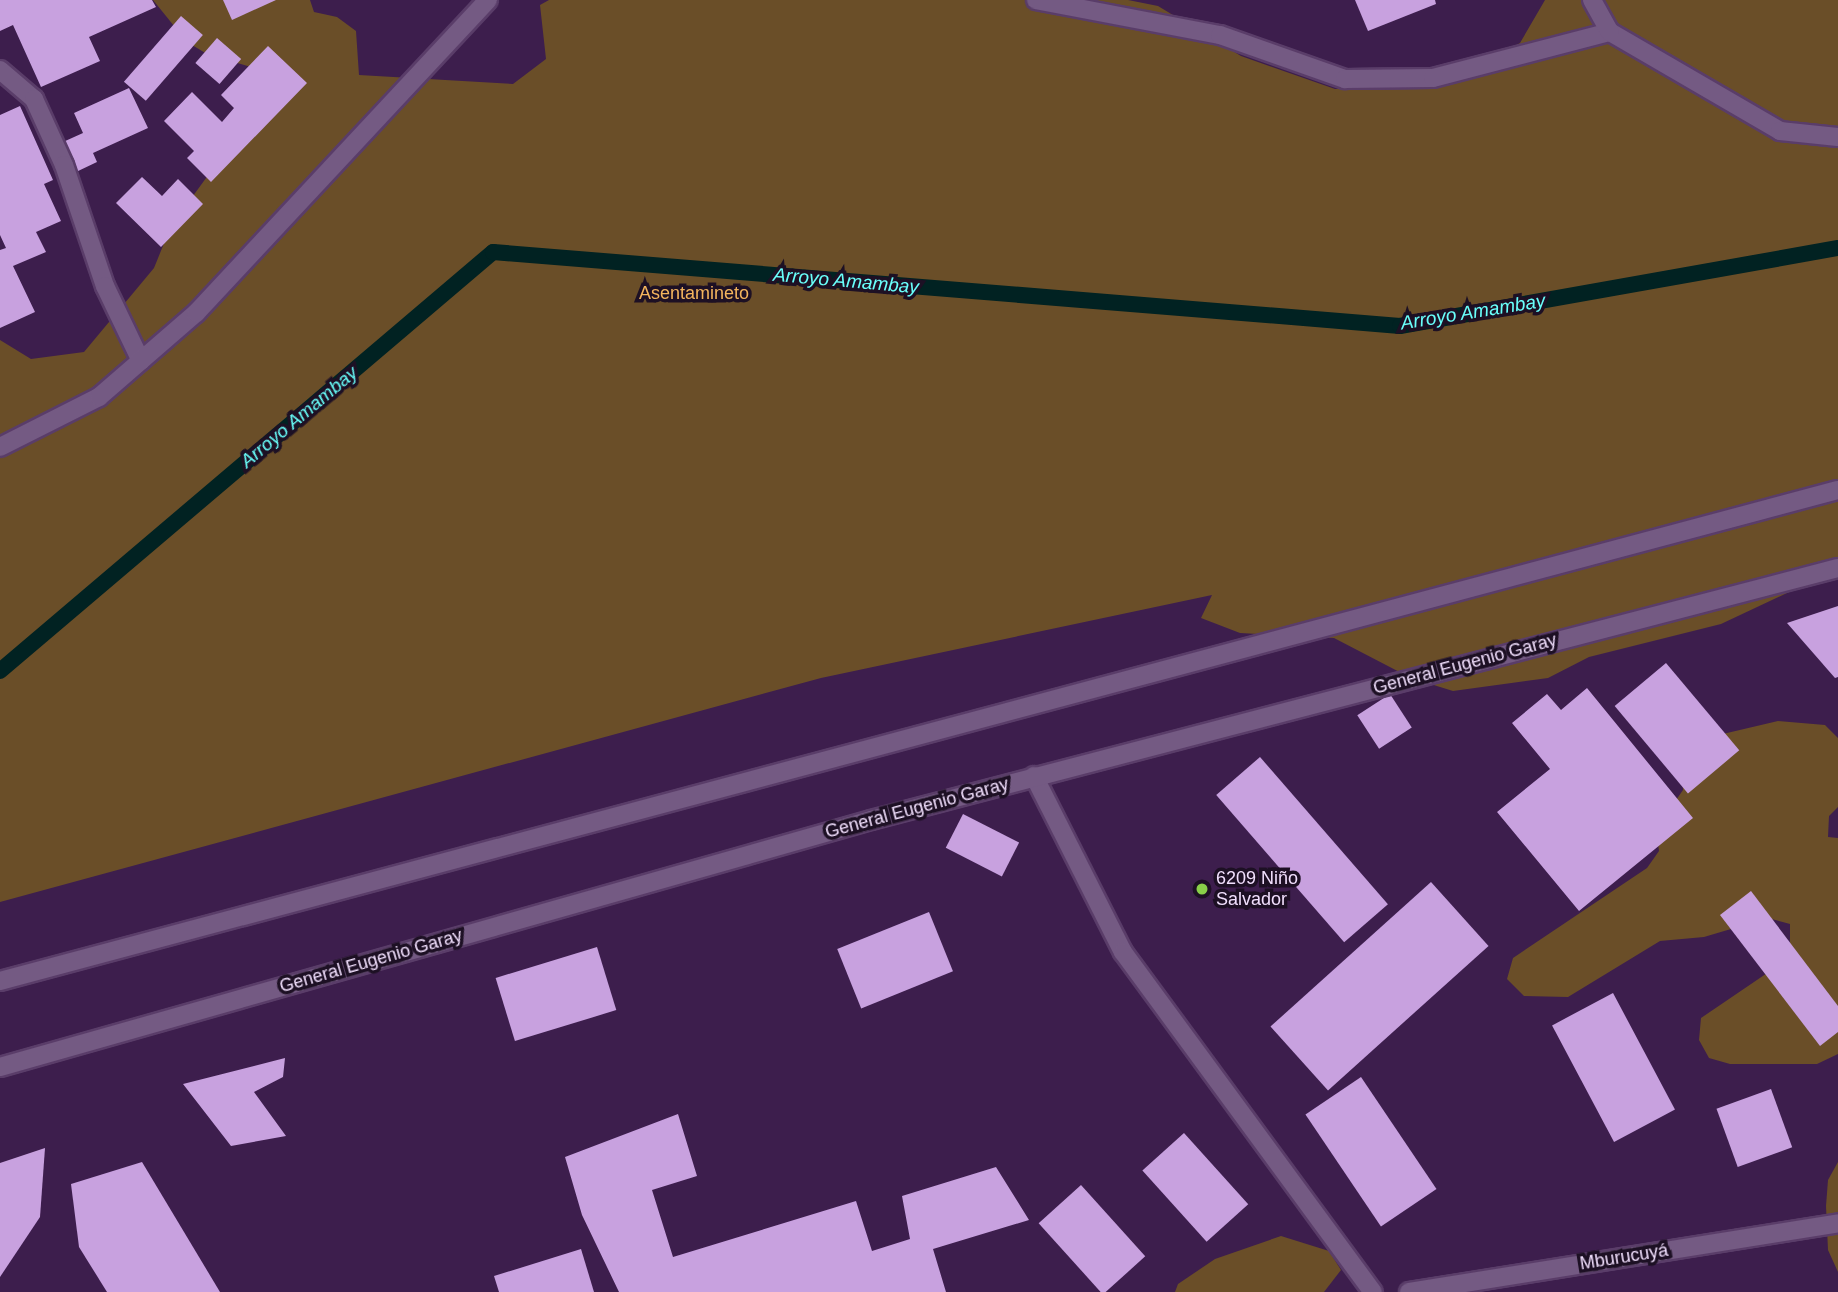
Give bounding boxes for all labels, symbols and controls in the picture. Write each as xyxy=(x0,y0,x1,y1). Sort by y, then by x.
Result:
water label: Arroyo Amambay xyxy=(772,263,920,299)
park label: Asentamineto xyxy=(639,282,749,304)
water label: Arroyo Amambay xyxy=(1399,289,1547,335)
water label: Arroyo Amambay xyxy=(235,361,363,473)
street label: General Eugenio Garay xyxy=(1371,629,1559,699)
street label: General Eugenio Garay xyxy=(823,773,1011,843)
place label: 6209 Niño Salvador xyxy=(1216,868,1298,910)
marker: 6209 Niño Salvador xyxy=(1194,881,1210,897)
street label: General Eugenio Garay xyxy=(277,925,465,997)
street label: Mburucuyá xyxy=(1578,1239,1670,1275)

